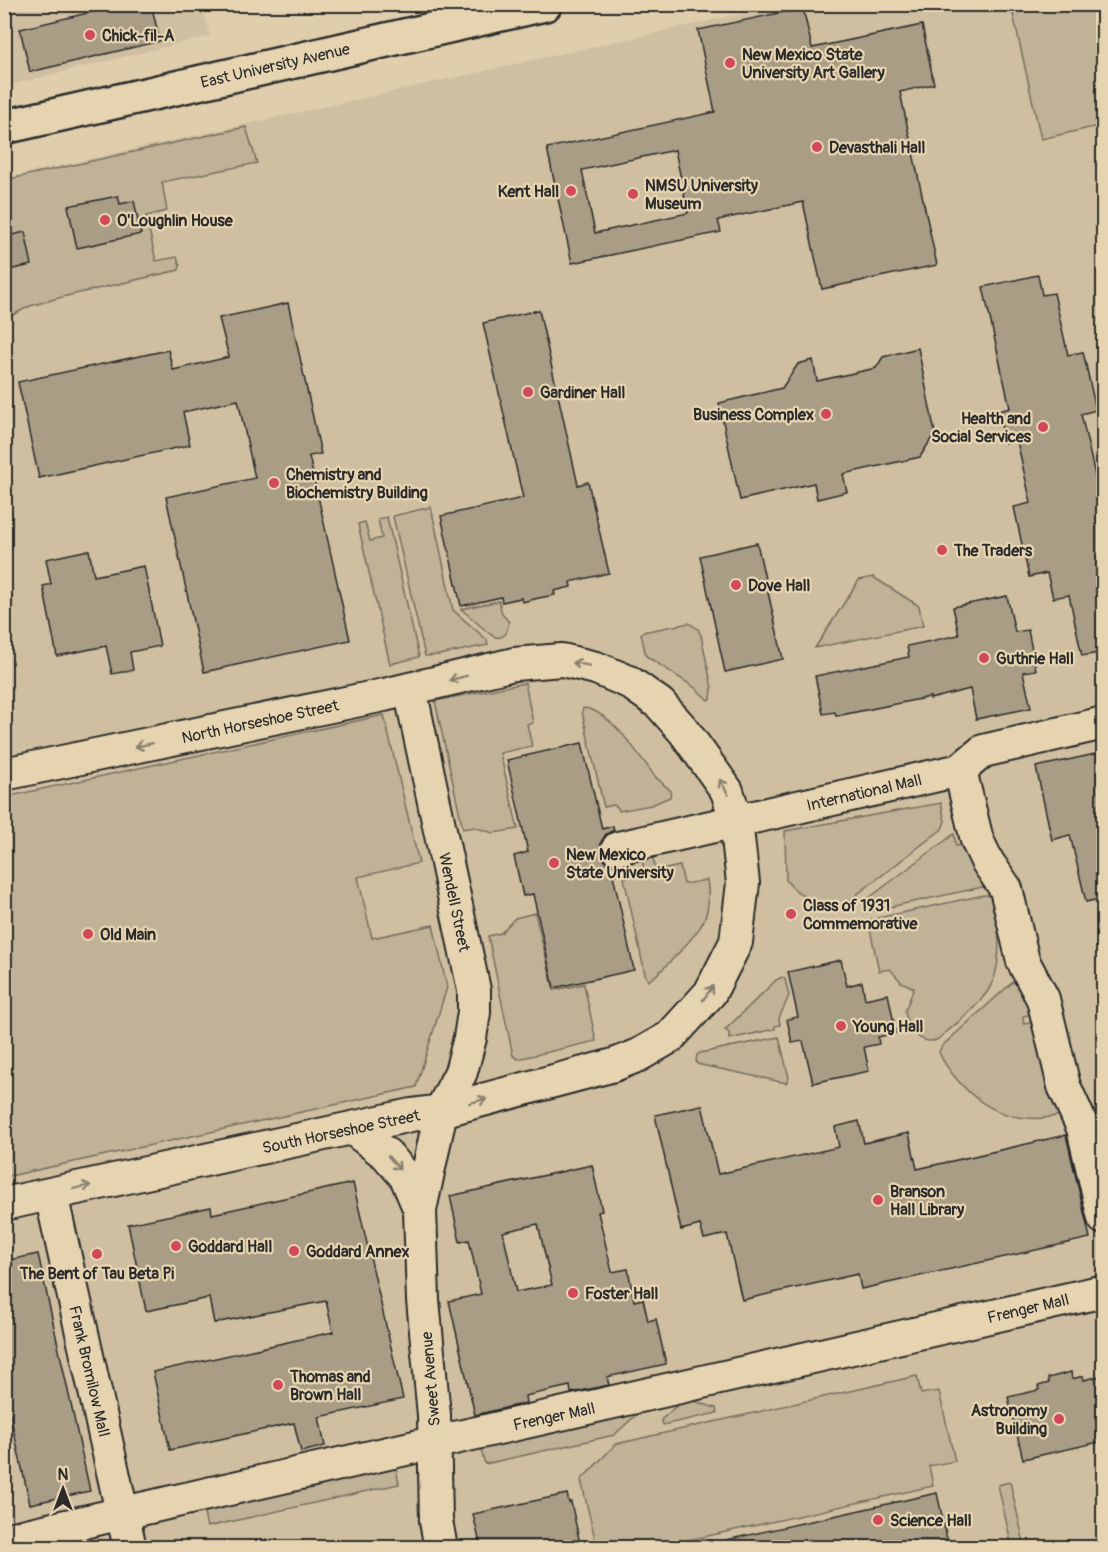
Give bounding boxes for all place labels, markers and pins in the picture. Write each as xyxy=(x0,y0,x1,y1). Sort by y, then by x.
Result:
place label: Chick-fil-A xyxy=(102,26,175,46)
marker: Chick-fil-A xyxy=(83,28,97,42)
place label: New Mexico State University Art Gallery xyxy=(742,45,885,83)
marker: New Mexico State University Art Gallery xyxy=(723,56,737,70)
place label: Devasthali Hall xyxy=(829,138,926,158)
marker: Devasthali Hall xyxy=(810,140,824,154)
place label: NMSU University Museum xyxy=(645,176,758,214)
place label: Kent Hall xyxy=(498,182,559,202)
marker: Kent Hall xyxy=(564,184,578,198)
marker: NMSU University Museum xyxy=(626,187,640,201)
place label: O'Loughlin House xyxy=(117,211,234,231)
marker: O'Loughlin House xyxy=(98,213,112,227)
place label: Gardiner Hall xyxy=(540,383,625,403)
marker: Gardiner Hall xyxy=(521,385,535,399)
place label: Business Complex xyxy=(693,405,814,425)
marker: Business Complex xyxy=(819,407,833,421)
place label: Health and Social Services xyxy=(931,409,1032,447)
marker: Health and Social Services xyxy=(1036,420,1050,434)
place label: Chemistry and Biochemistry Building xyxy=(286,465,428,503)
marker: Chemistry and Biochemistry Building xyxy=(267,476,281,490)
place label: The Traders xyxy=(953,541,1033,561)
marker: The Traders xyxy=(935,543,949,557)
place label: Dove Hall xyxy=(748,576,811,596)
marker: Dove Hall xyxy=(729,578,743,592)
place label: Guthrie Hall xyxy=(996,649,1074,669)
marker: Guthrie Hall xyxy=(977,651,991,665)
place label: New Mexico State University xyxy=(566,845,674,883)
marker: New Mexico State University xyxy=(547,856,561,870)
place label: Class of 1931 Commemorative xyxy=(803,896,919,934)
marker: Class of 1931 Commemorative xyxy=(784,907,798,921)
place label: Old Main xyxy=(100,925,156,945)
marker: Old Main xyxy=(81,927,95,941)
place label: Young Hall xyxy=(852,1017,923,1037)
marker: Young Hall xyxy=(834,1019,848,1033)
place label: Branson Hall Library xyxy=(890,1182,964,1220)
marker: Branson Hall Library xyxy=(871,1193,885,1207)
place label: Goddard Hall xyxy=(188,1237,272,1257)
marker: Goddard Hall xyxy=(169,1239,183,1253)
place label: Goddard Annex xyxy=(306,1242,409,1262)
marker: Goddard Annex xyxy=(287,1244,301,1258)
marker: The Bent of Tau Beta Pi xyxy=(90,1247,104,1261)
place label: The Bent of Tau Beta Pi xyxy=(19,1264,174,1284)
place label: Foster Hall xyxy=(585,1284,658,1304)
marker: Foster Hall xyxy=(566,1286,580,1300)
place label: Thomas and Brown Hall xyxy=(289,1367,371,1405)
marker: Thomas and Brown Hall xyxy=(271,1378,285,1392)
place label: Astronomy Building xyxy=(971,1401,1047,1439)
marker: Astronomy Building xyxy=(1052,1412,1066,1426)
place label: Science Hall xyxy=(890,1511,972,1531)
marker: Science Hall xyxy=(871,1513,885,1527)

